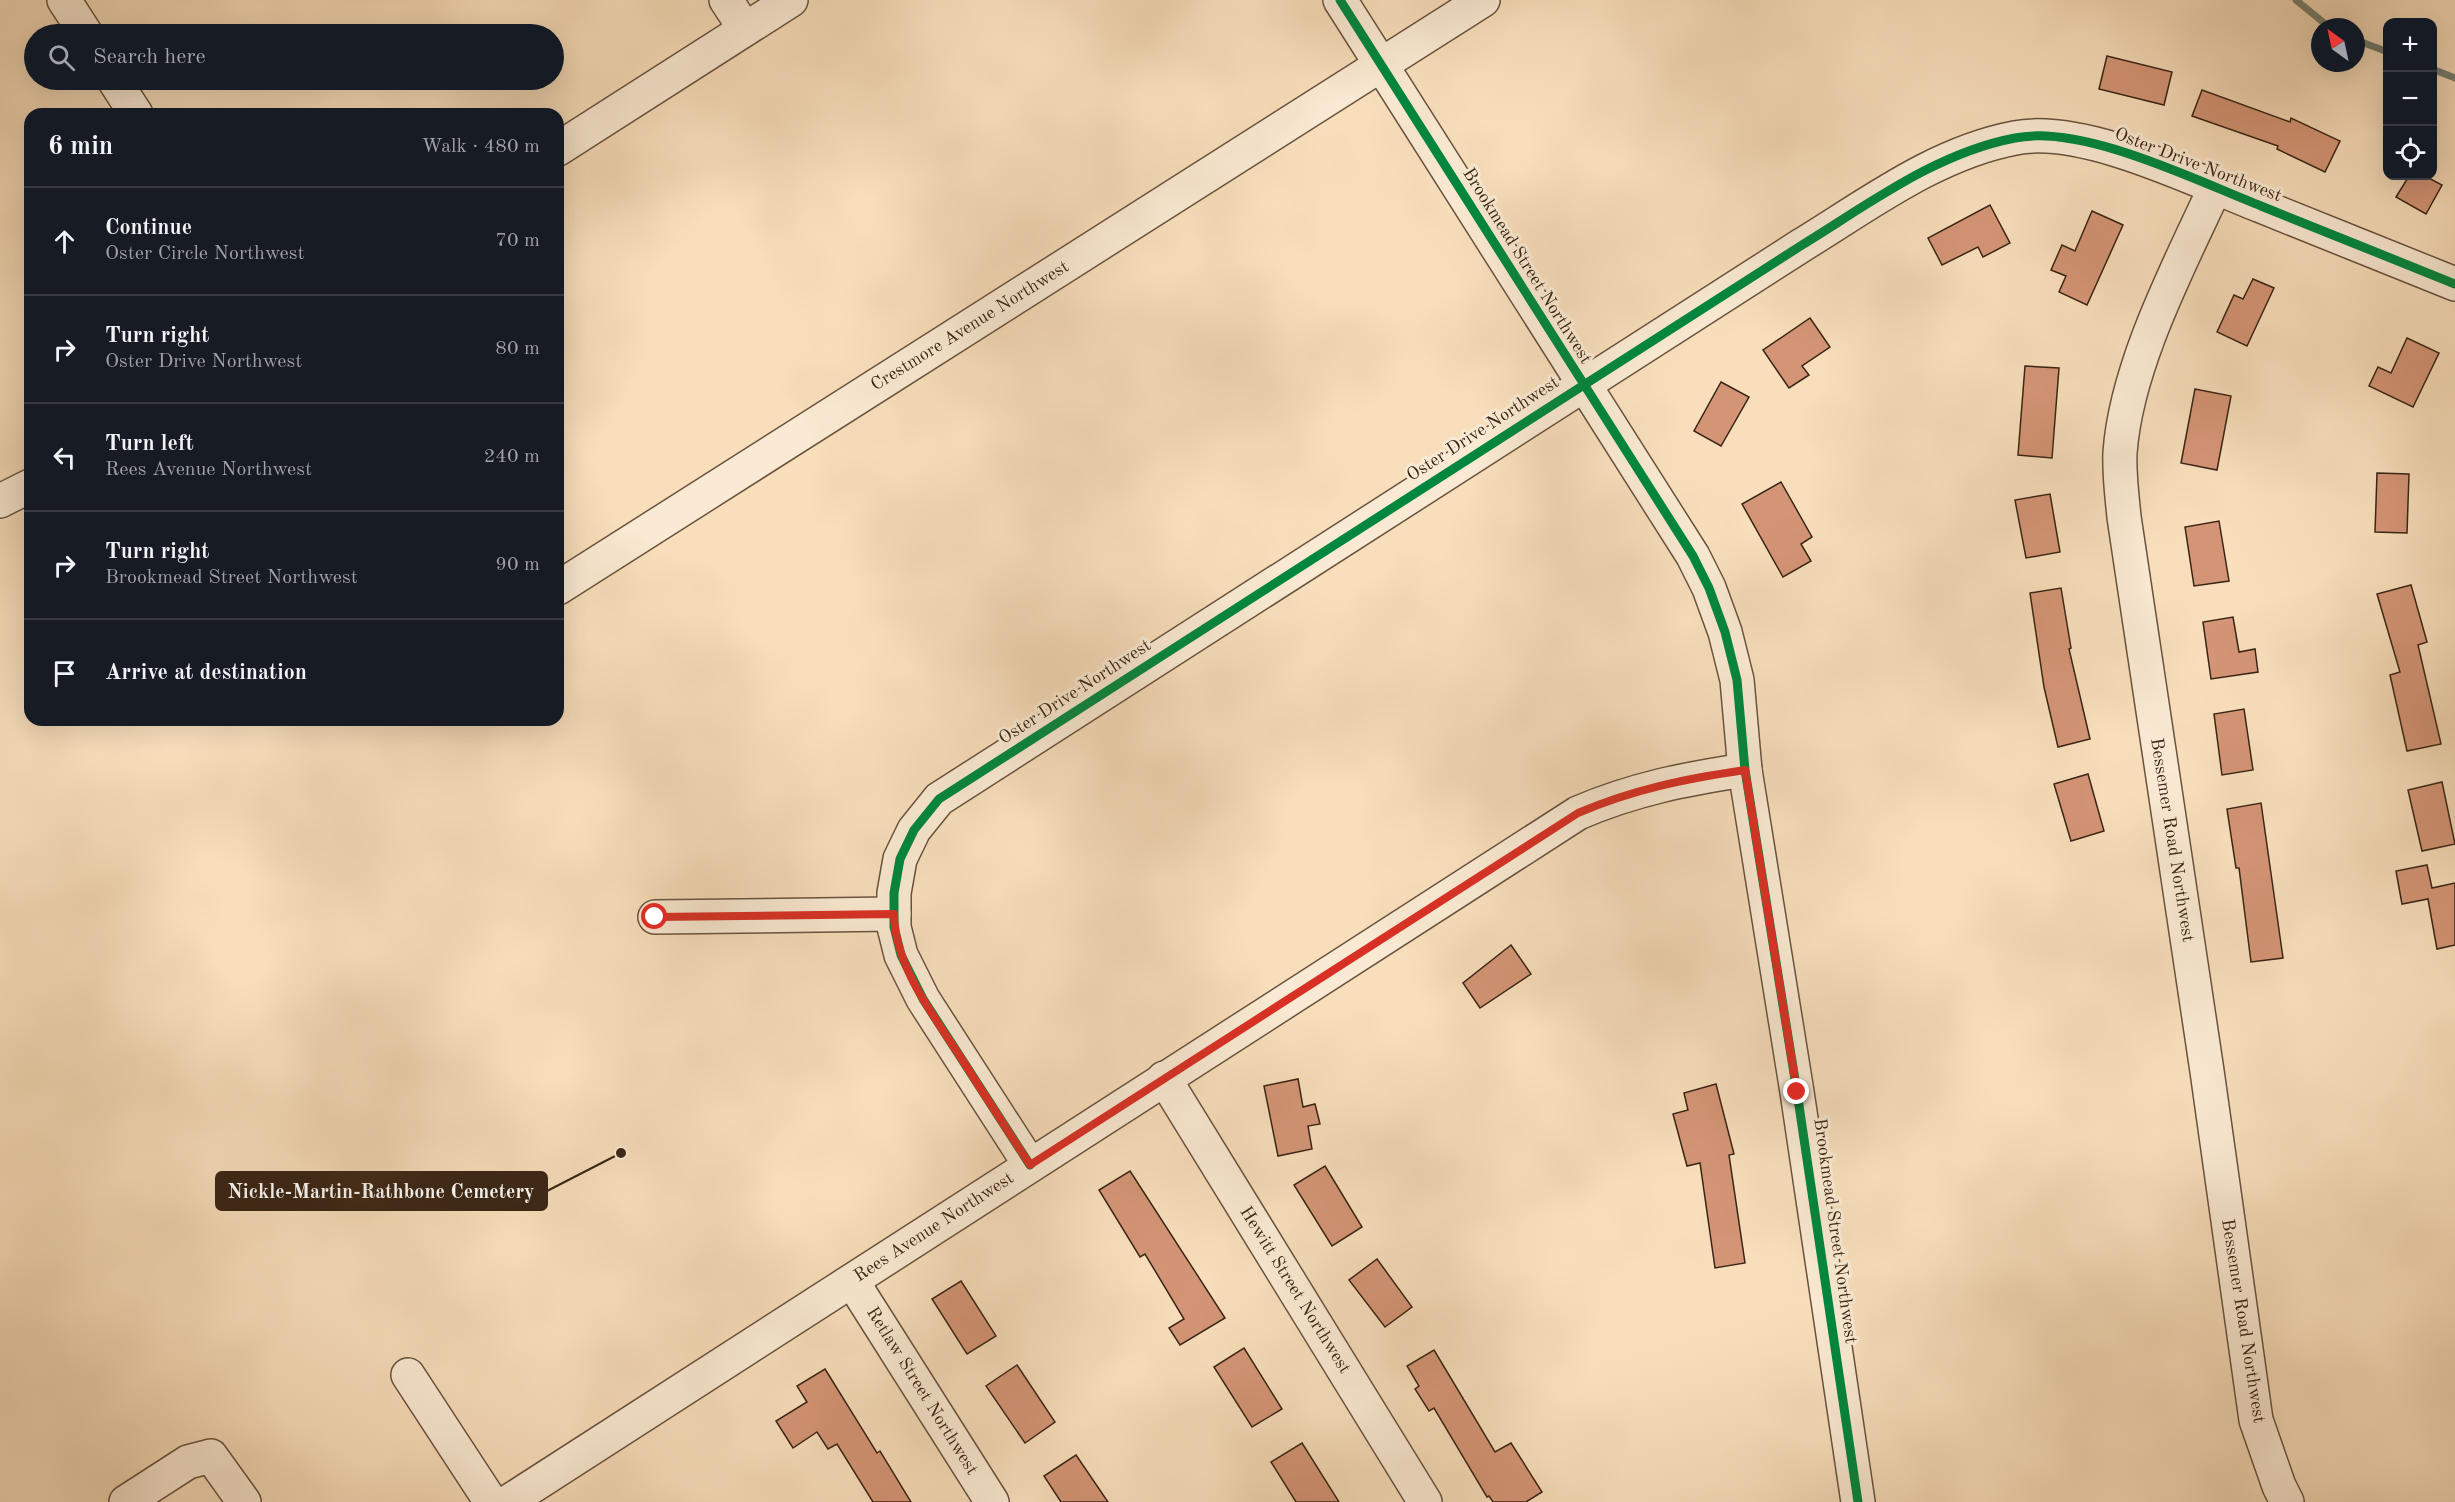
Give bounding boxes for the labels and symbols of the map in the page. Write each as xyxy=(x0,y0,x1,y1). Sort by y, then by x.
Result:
north arrow xyxy=(2311,18,2365,72)
street label: Oster Drive Northwest xyxy=(2112,125,2284,205)
street label: Brookmead Street Northwest xyxy=(1459,165,1595,367)
street label: Crestmore Avenue Northwest xyxy=(868,258,1072,394)
street label: Oster Drive Northwest xyxy=(1404,373,1562,485)
street label: Oster Drive Northwest xyxy=(996,636,1154,748)
street label: Bessemer Road Northwest xyxy=(2147,737,2197,943)
route start xyxy=(641,903,667,929)
route end xyxy=(1783,1078,1809,1104)
street label: Brookmead Street Northwest xyxy=(1810,1117,1860,1345)
street label: Rees Avenue Northwest xyxy=(851,1169,1017,1285)
callout: Nickle-Martin-Rathbone Cemetery xyxy=(216,1172,547,1210)
text: Nickle-Martin-Rathbone Cemetery xyxy=(227,1183,535,1203)
street label: Hewitt Street Northwest xyxy=(1236,1203,1354,1377)
street label: Bessemer Road Northwest xyxy=(2218,1218,2268,1424)
street label: Retlaw Street Northwest xyxy=(863,1304,981,1478)

